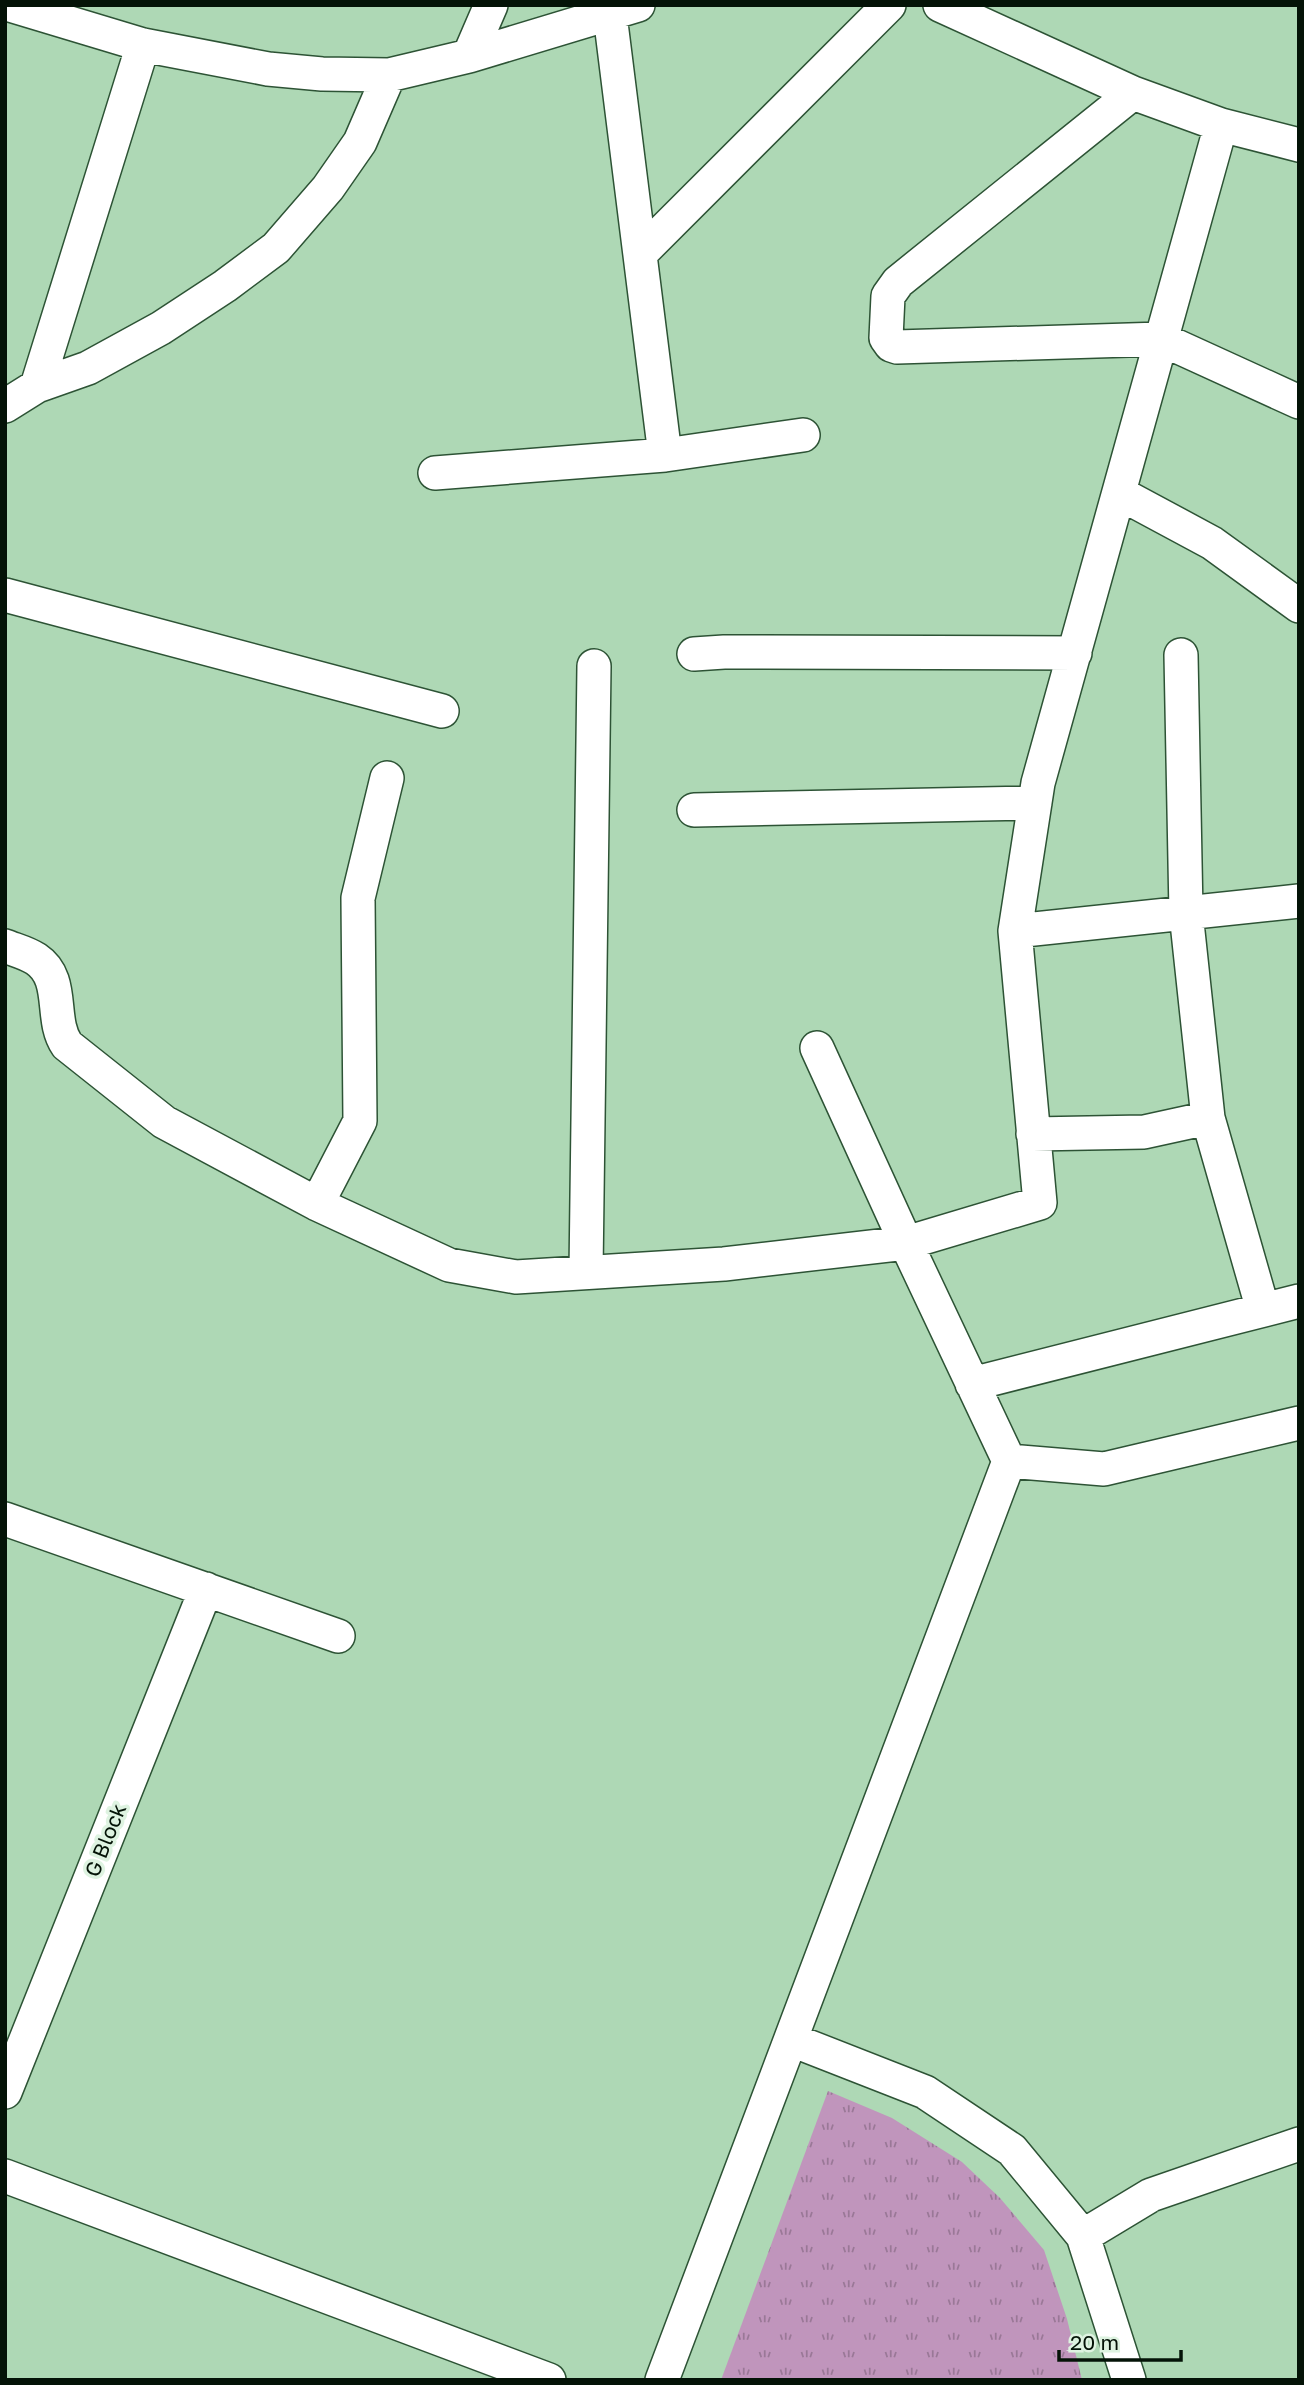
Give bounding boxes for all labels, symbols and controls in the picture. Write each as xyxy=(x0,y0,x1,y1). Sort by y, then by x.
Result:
street label: G Block xyxy=(79,1800,131,1880)
scale bar xyxy=(1059,2318,1182,2362)
text: 20 m xyxy=(1070,2329,1119,2355)

